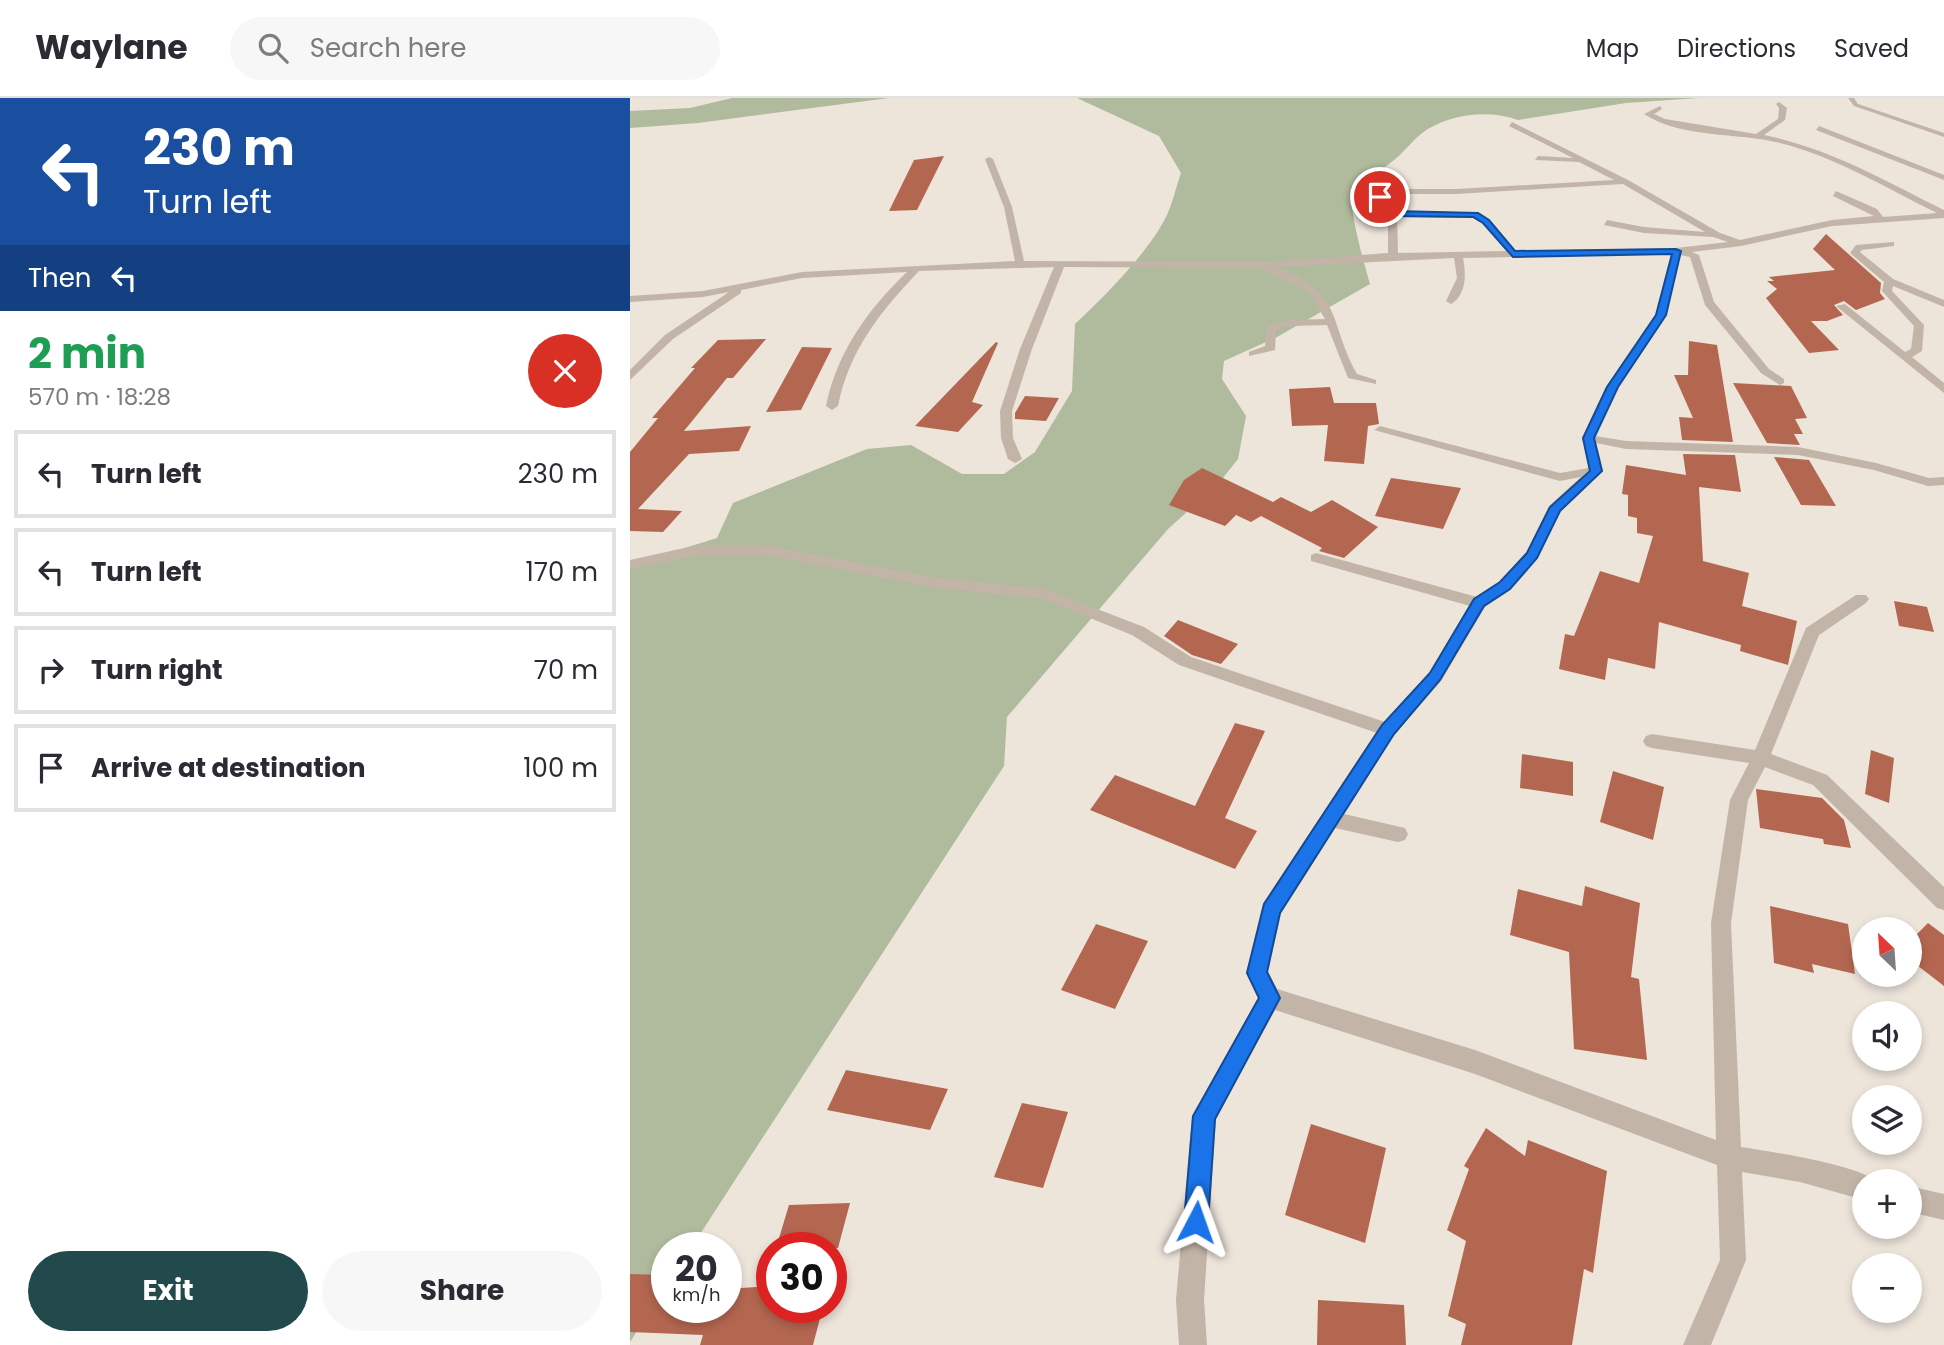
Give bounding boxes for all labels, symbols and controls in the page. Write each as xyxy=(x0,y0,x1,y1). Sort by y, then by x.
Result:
search box xyxy=(230,17,720,80)
text: Waylane xyxy=(35,24,188,71)
icon: search xyxy=(254,29,292,67)
text: Search here xyxy=(310,30,466,66)
text: Map xyxy=(1586,32,1639,65)
text: Directions xyxy=(1677,32,1796,65)
text: Saved xyxy=(1834,32,1909,65)
text: 230 m xyxy=(143,114,295,182)
icon: left xyxy=(28,126,119,217)
pin xyxy=(1350,167,1410,227)
icon: arrive xyxy=(1361,178,1399,216)
text: Turn left xyxy=(143,179,272,224)
icon: left xyxy=(105,259,143,297)
text: Then xyxy=(28,260,91,296)
text: 2 min xyxy=(28,324,146,383)
button: close xyxy=(528,334,602,408)
text: 570 m · 18:28 xyxy=(28,381,171,413)
icon: left xyxy=(32,455,70,493)
text: Turn left xyxy=(91,456,202,492)
text: 230 m xyxy=(518,456,598,492)
icon: left xyxy=(32,553,70,591)
text: Turn left xyxy=(91,554,202,590)
text: 170 m xyxy=(525,554,598,590)
icon: right xyxy=(32,651,70,689)
text: Turn right xyxy=(91,652,223,688)
text: 70 m xyxy=(534,652,598,688)
icon: arrive xyxy=(32,749,70,787)
text: Arrive at destination xyxy=(91,750,366,786)
text: 100 m xyxy=(523,750,598,786)
north arrow xyxy=(1852,917,1922,987)
map controls xyxy=(1852,917,1922,1323)
button: sound xyxy=(1852,1001,1922,1071)
button: layers xyxy=(1852,1085,1922,1155)
button: + xyxy=(1852,1169,1922,1239)
position arrow xyxy=(1159,1185,1233,1259)
speed limit sign: 30 xyxy=(756,1232,847,1323)
text: 20 xyxy=(675,1244,718,1293)
button: Exit xyxy=(28,1251,308,1331)
button: Share xyxy=(322,1251,602,1331)
button: − xyxy=(1852,1253,1922,1323)
text: km/h xyxy=(673,1282,720,1307)

